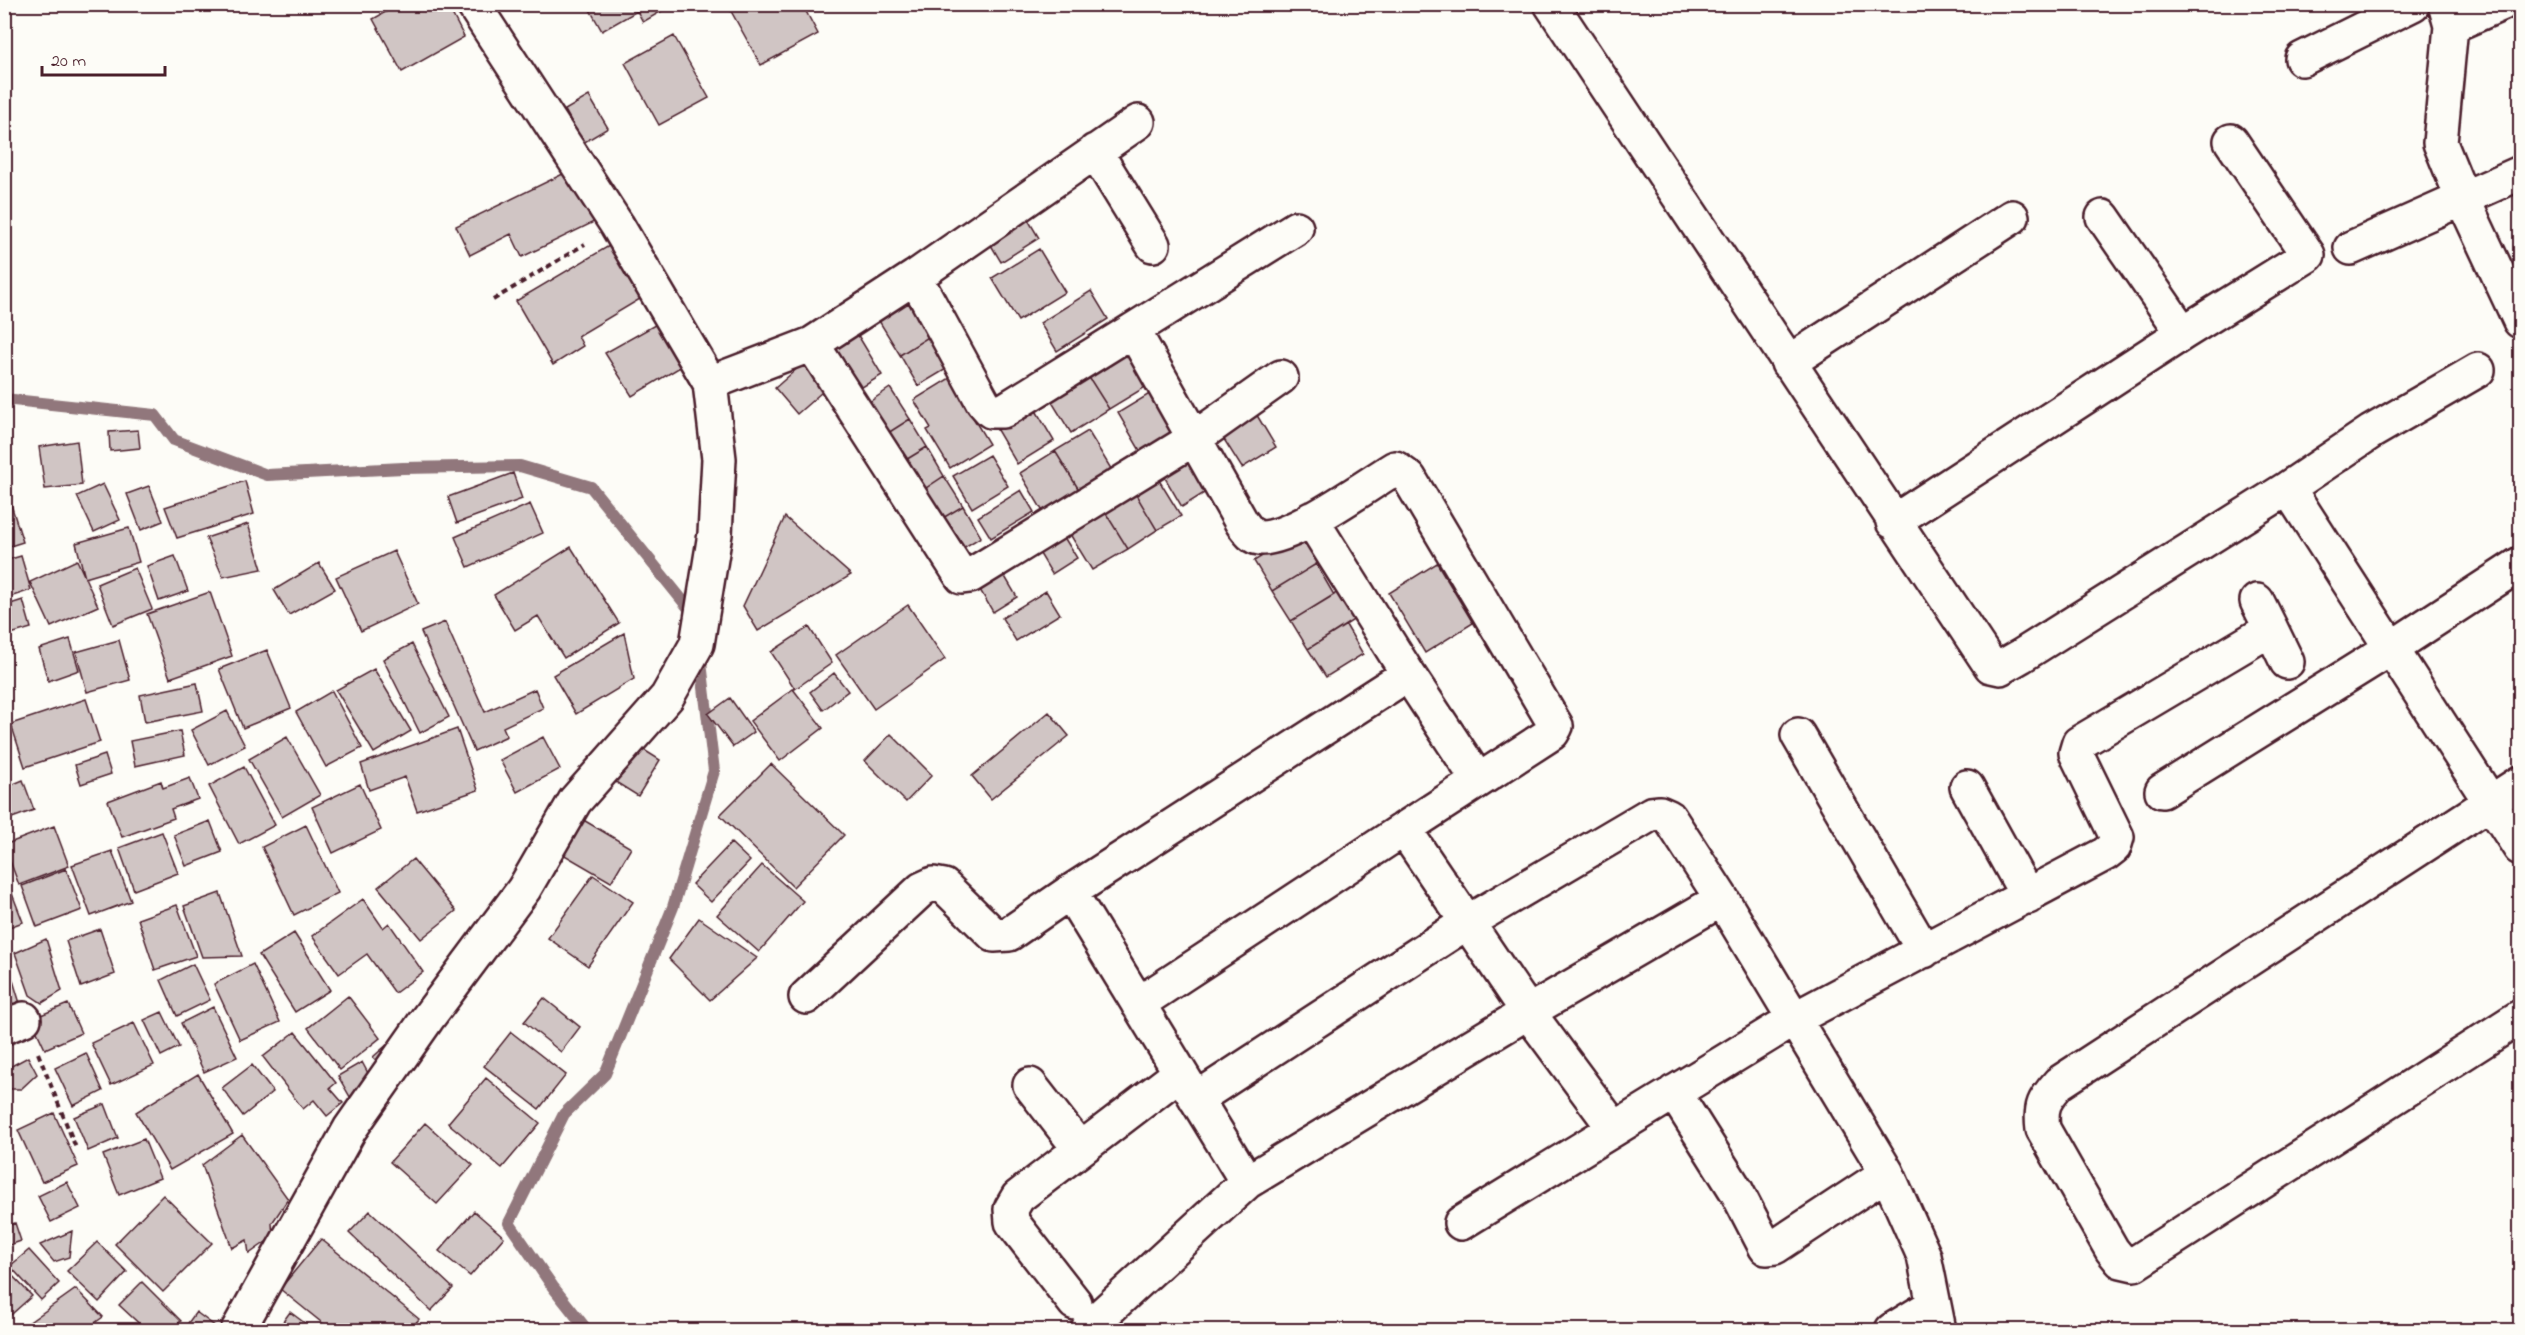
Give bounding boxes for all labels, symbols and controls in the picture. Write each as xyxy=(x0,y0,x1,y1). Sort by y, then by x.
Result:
scale bar xyxy=(42,39,165,77)
text: 20 m xyxy=(51,49,86,75)

